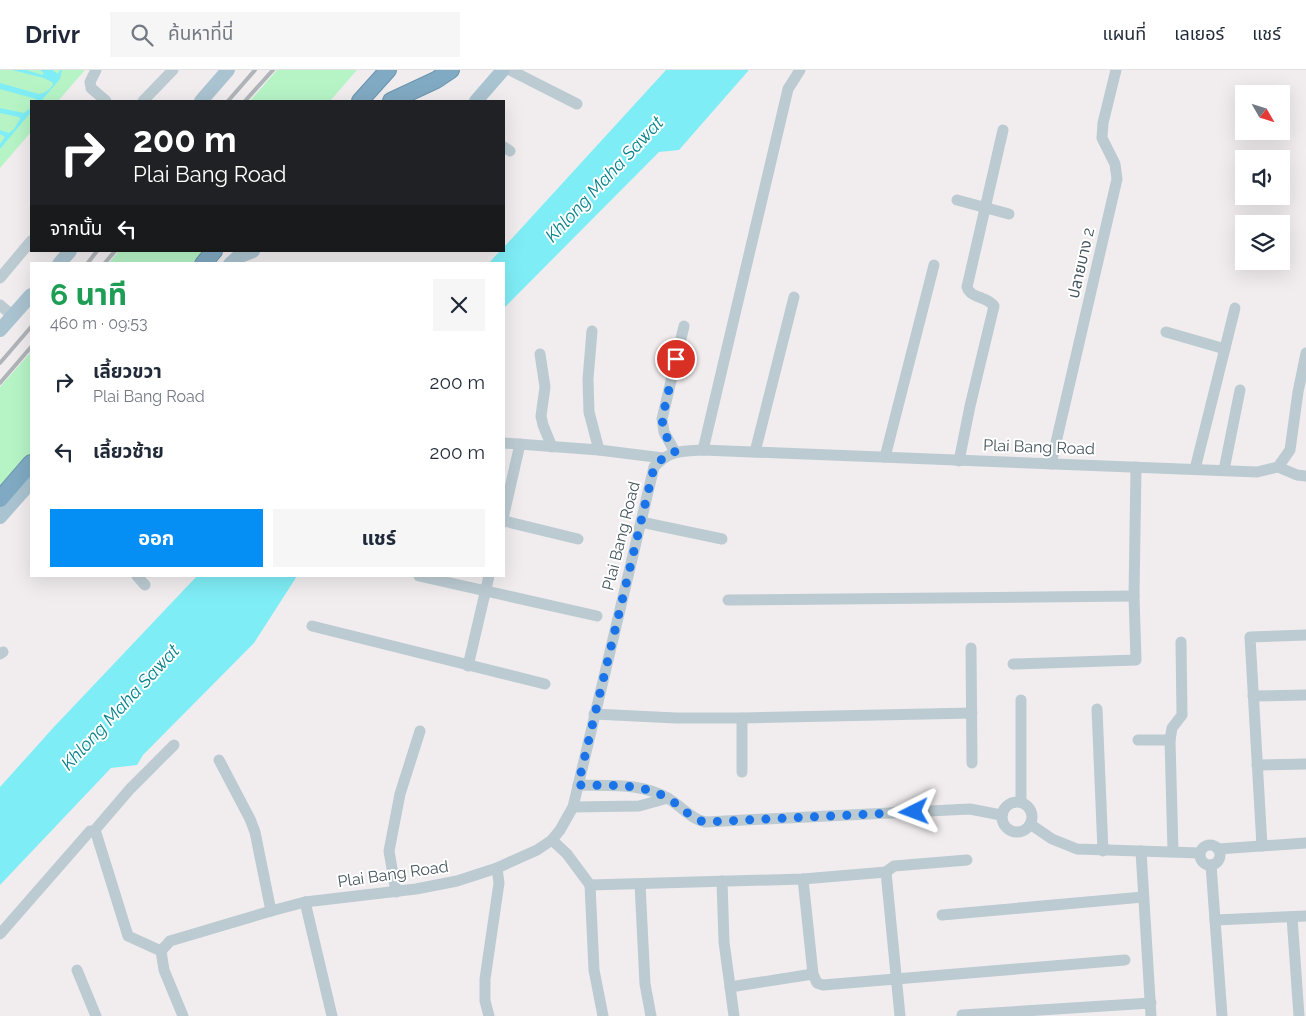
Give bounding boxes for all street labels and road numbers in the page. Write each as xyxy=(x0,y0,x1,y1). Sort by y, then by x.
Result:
street label: ปลายบาง 2 xyxy=(1064,226,1098,300)
street label: Plai Bang Road xyxy=(983,436,1095,458)
street label: Plai Bang Road xyxy=(598,479,644,592)
street label: Plai Bang Road xyxy=(336,857,450,891)

